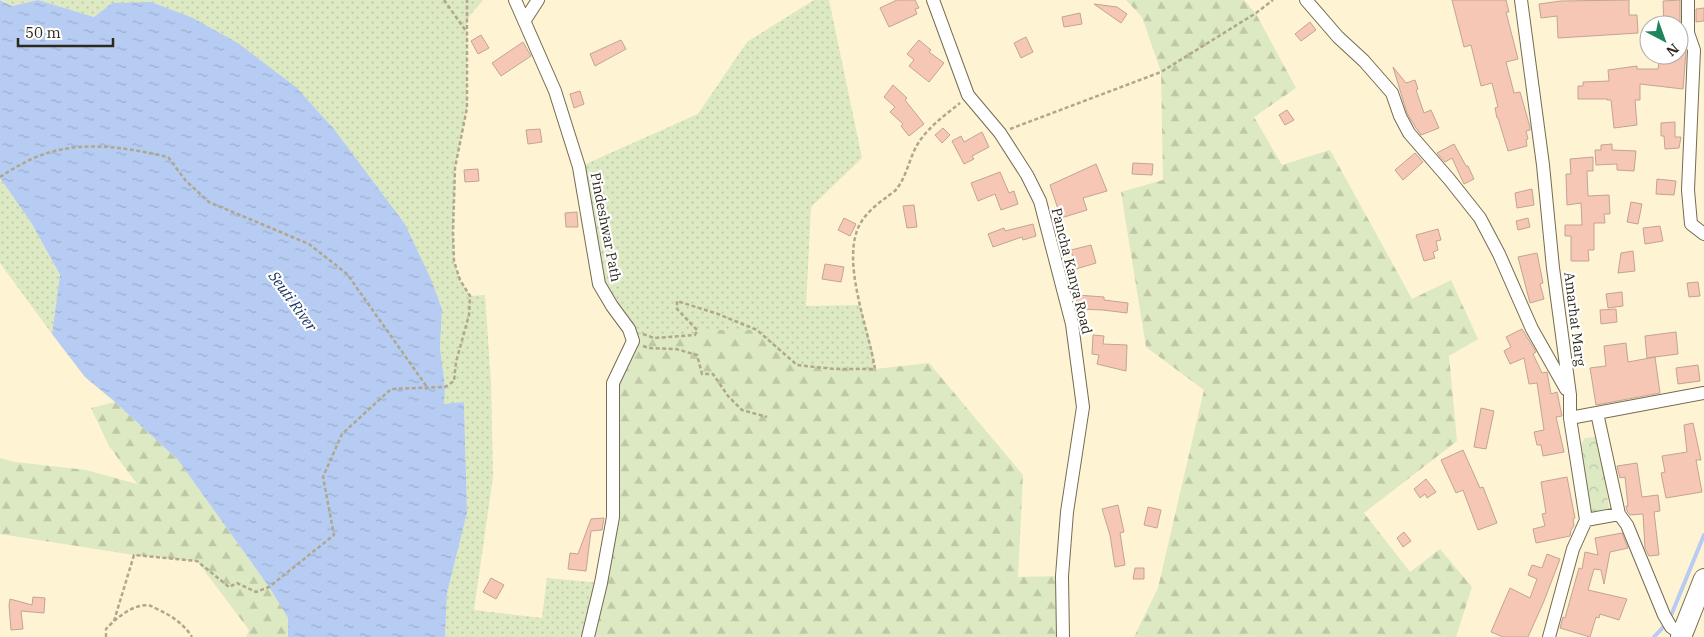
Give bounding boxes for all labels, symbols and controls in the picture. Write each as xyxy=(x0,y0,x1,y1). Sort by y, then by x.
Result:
scale bar xyxy=(18,15,112,47)
north arrow xyxy=(1639,15,1689,65)
text: 50 m xyxy=(25,23,61,42)
text: N xyxy=(1662,39,1683,60)
street label: Pindeshwar Path xyxy=(587,171,625,284)
street label: Pancha Kanya Road xyxy=(1048,206,1097,337)
water label: Seuti River xyxy=(264,266,322,335)
street label: Amarhat Marg xyxy=(1560,271,1590,368)

